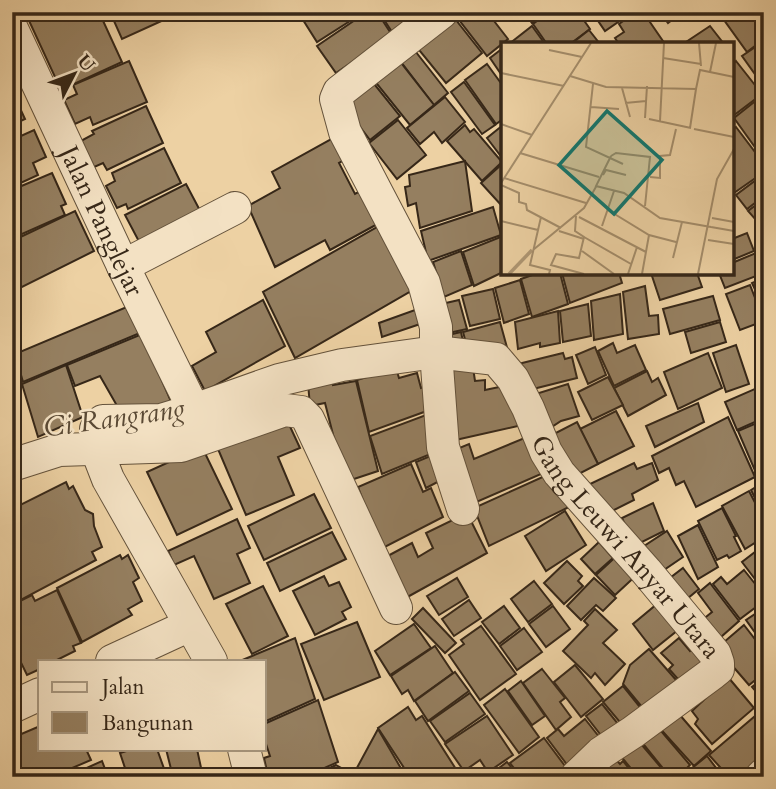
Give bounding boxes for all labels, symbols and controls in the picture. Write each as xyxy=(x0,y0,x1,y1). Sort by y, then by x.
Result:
north arrow xyxy=(38,38,108,108)
inset map xyxy=(501,42,734,275)
text: U xyxy=(71,49,101,78)
street label: Jalan Panglejar xyxy=(50,137,152,303)
water label: Ci Rangrang xyxy=(41,389,188,447)
street label: Gang Leuwi Anyar Utara xyxy=(523,430,729,666)
legend xyxy=(38,660,266,750)
text: Jalan xyxy=(99,673,145,702)
text: Bangunan xyxy=(102,709,194,738)

